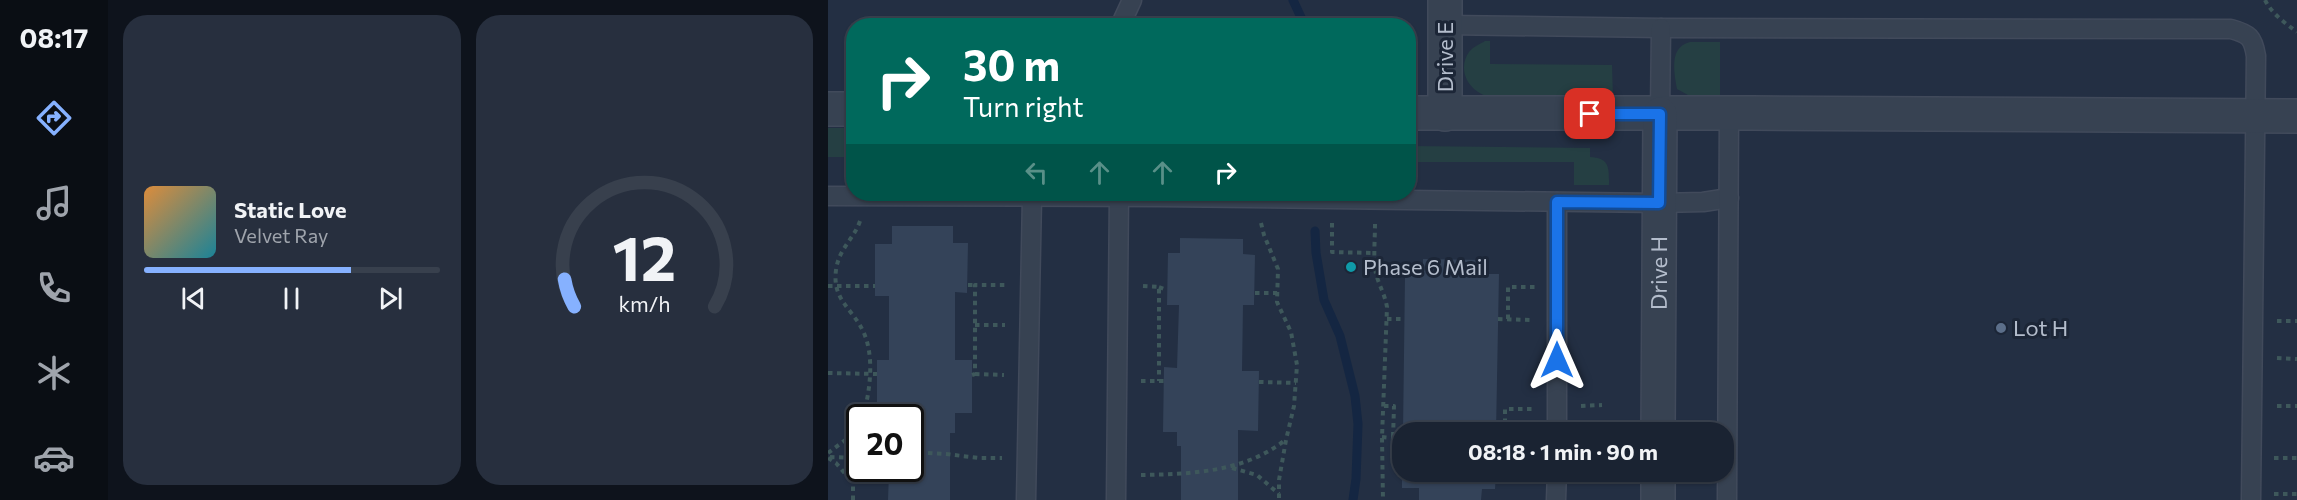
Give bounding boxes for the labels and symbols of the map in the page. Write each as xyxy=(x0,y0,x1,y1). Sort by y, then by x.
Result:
street label: Drive E xyxy=(1431,22,1458,92)
pin xyxy=(1564,88,1615,139)
street label: Drive H xyxy=(1645,236,1672,310)
place label: Phase 6 Mail xyxy=(1363,253,1488,280)
marker: Phase 6 Mail xyxy=(1344,260,1358,274)
place label: Lot H xyxy=(2013,314,2068,341)
marker: Lot H xyxy=(1994,321,2008,335)
position arrow xyxy=(1525,328,1589,392)
speed limit sign: 20 xyxy=(846,404,924,482)

